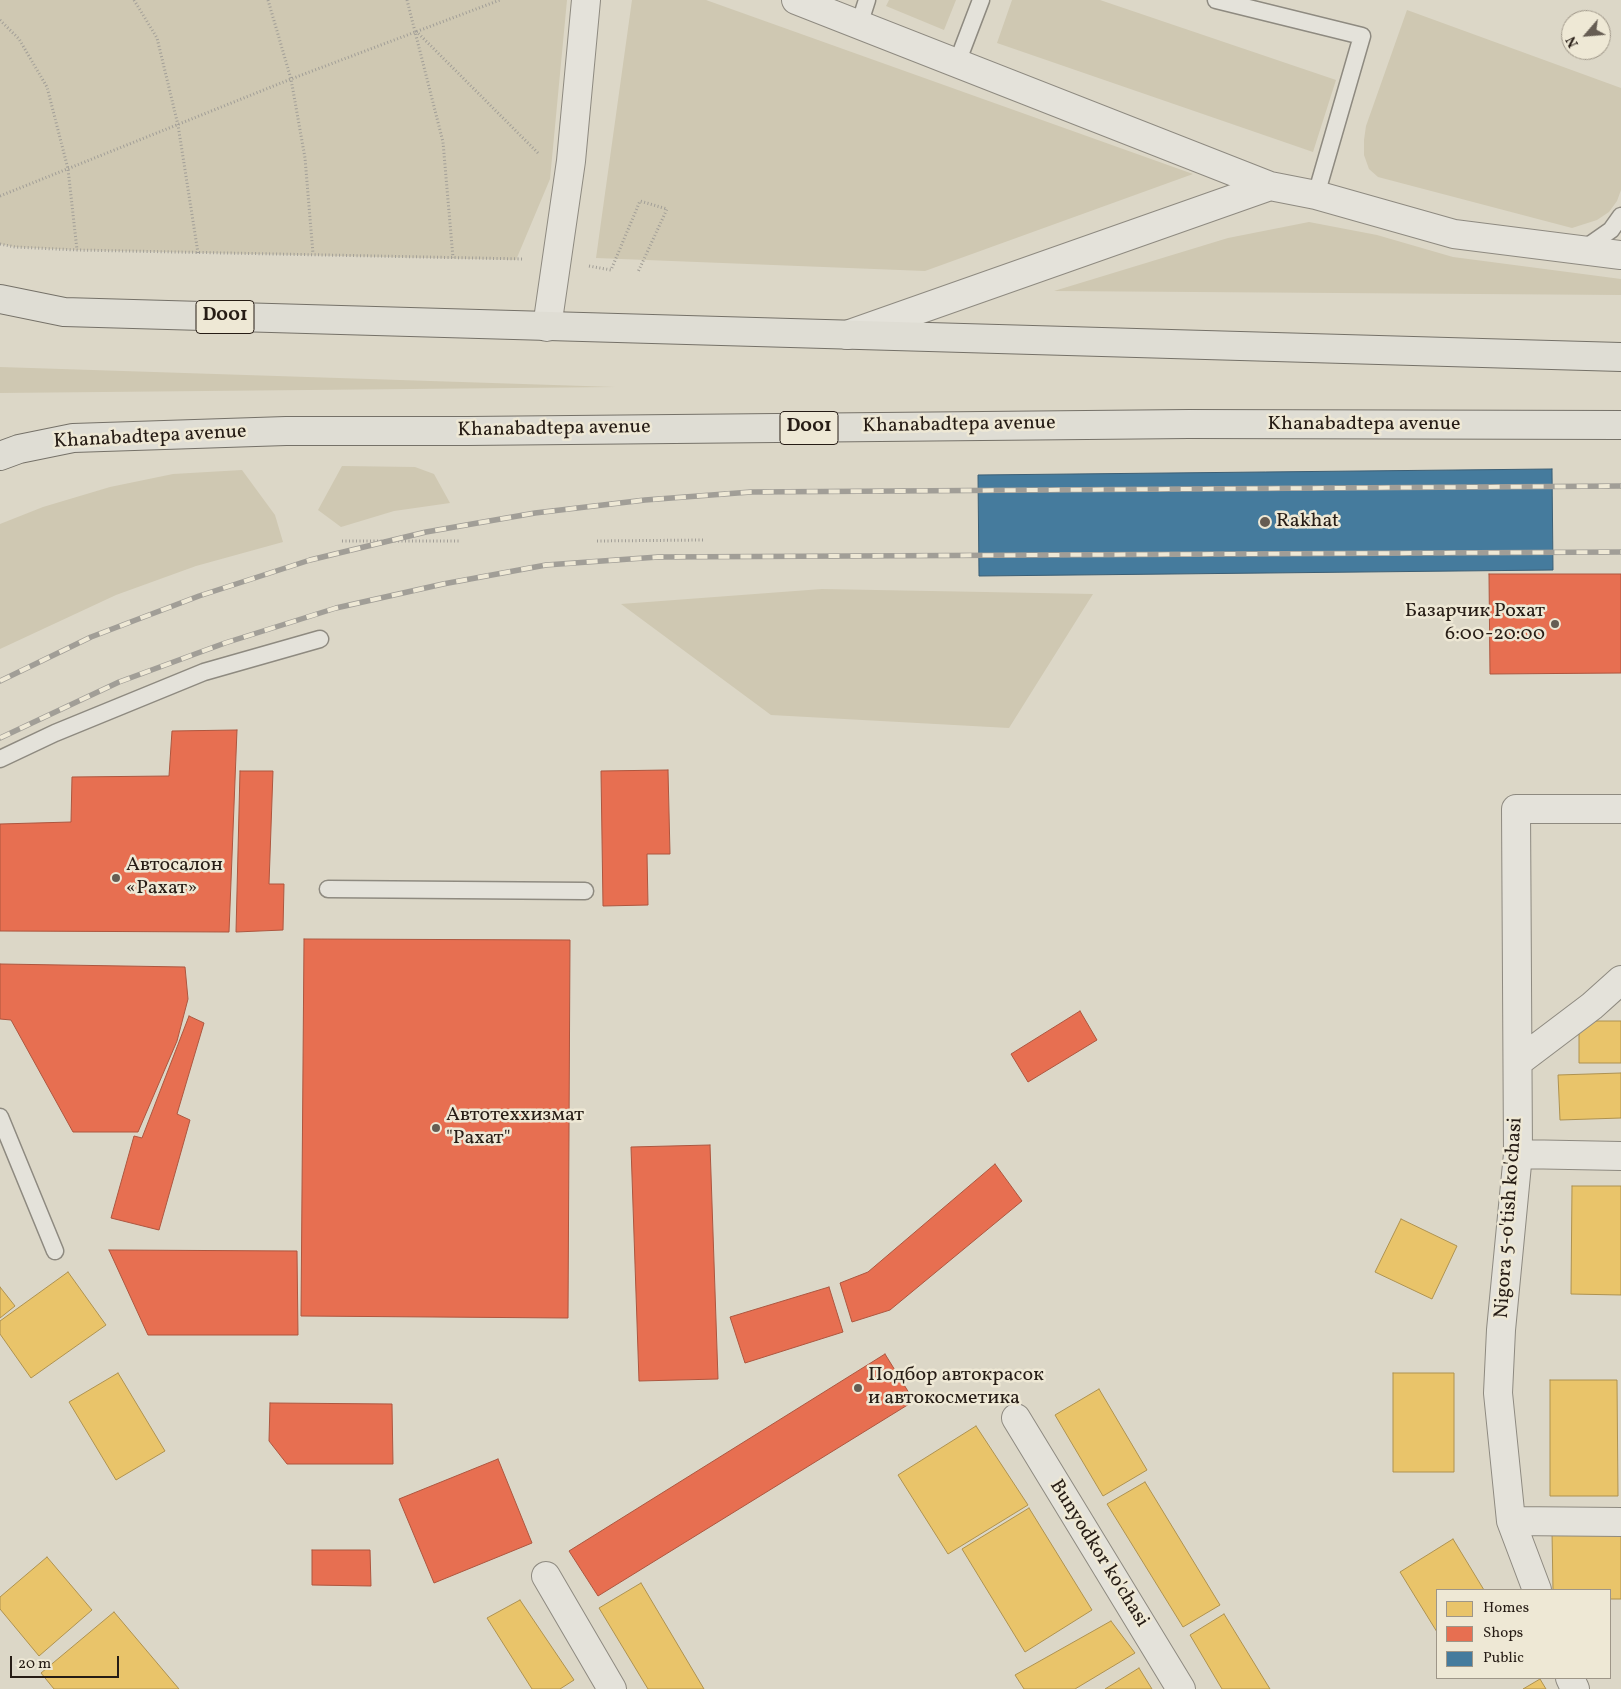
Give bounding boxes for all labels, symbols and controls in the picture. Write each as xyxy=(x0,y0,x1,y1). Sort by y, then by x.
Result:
north arrow xyxy=(1561,10,1611,60)
text: N xyxy=(1562,33,1584,50)
road number: D001 xyxy=(196,300,254,334)
road number: D001 xyxy=(780,412,838,444)
street label: Khanabadtepa avenue xyxy=(862,412,1056,440)
street label: Khanabadtepa avenue xyxy=(1267,413,1461,437)
street label: Khanabadtepa avenue xyxy=(457,416,651,444)
street label: Khanabadtepa avenue xyxy=(53,421,247,455)
place label: Rakhat xyxy=(1276,510,1339,534)
marker: Rakhat xyxy=(1258,515,1272,529)
place label: Базарчик Рохат 6:00-20:00 xyxy=(1405,600,1545,647)
marker: Базарчик Рохат 6:00-20:00 xyxy=(1549,618,1561,630)
place label: Автосалон «Рахат» xyxy=(126,854,223,901)
marker: Автосалон «Рахат» xyxy=(110,872,122,884)
place label: Автотеххизмат "Рахат" xyxy=(446,1104,584,1151)
street label: Nigora 5-o'tish ko'chasi xyxy=(1491,1117,1529,1319)
marker: Автотеххизмат "Рахат" xyxy=(430,1122,442,1134)
place label: Подбор автокрасок и автокосметика xyxy=(868,1364,1044,1411)
marker: Подбор автокрасок и автокосметика xyxy=(852,1382,864,1394)
street label: Bunyodkor ko'chasi xyxy=(1043,1476,1153,1632)
legend xyxy=(1436,1589,1611,1679)
text: Homes xyxy=(1483,1598,1529,1619)
text: Shops xyxy=(1483,1623,1523,1644)
scale bar xyxy=(12,1646,121,1678)
text: Public xyxy=(1483,1648,1524,1669)
text: 20 m xyxy=(18,1654,51,1675)

